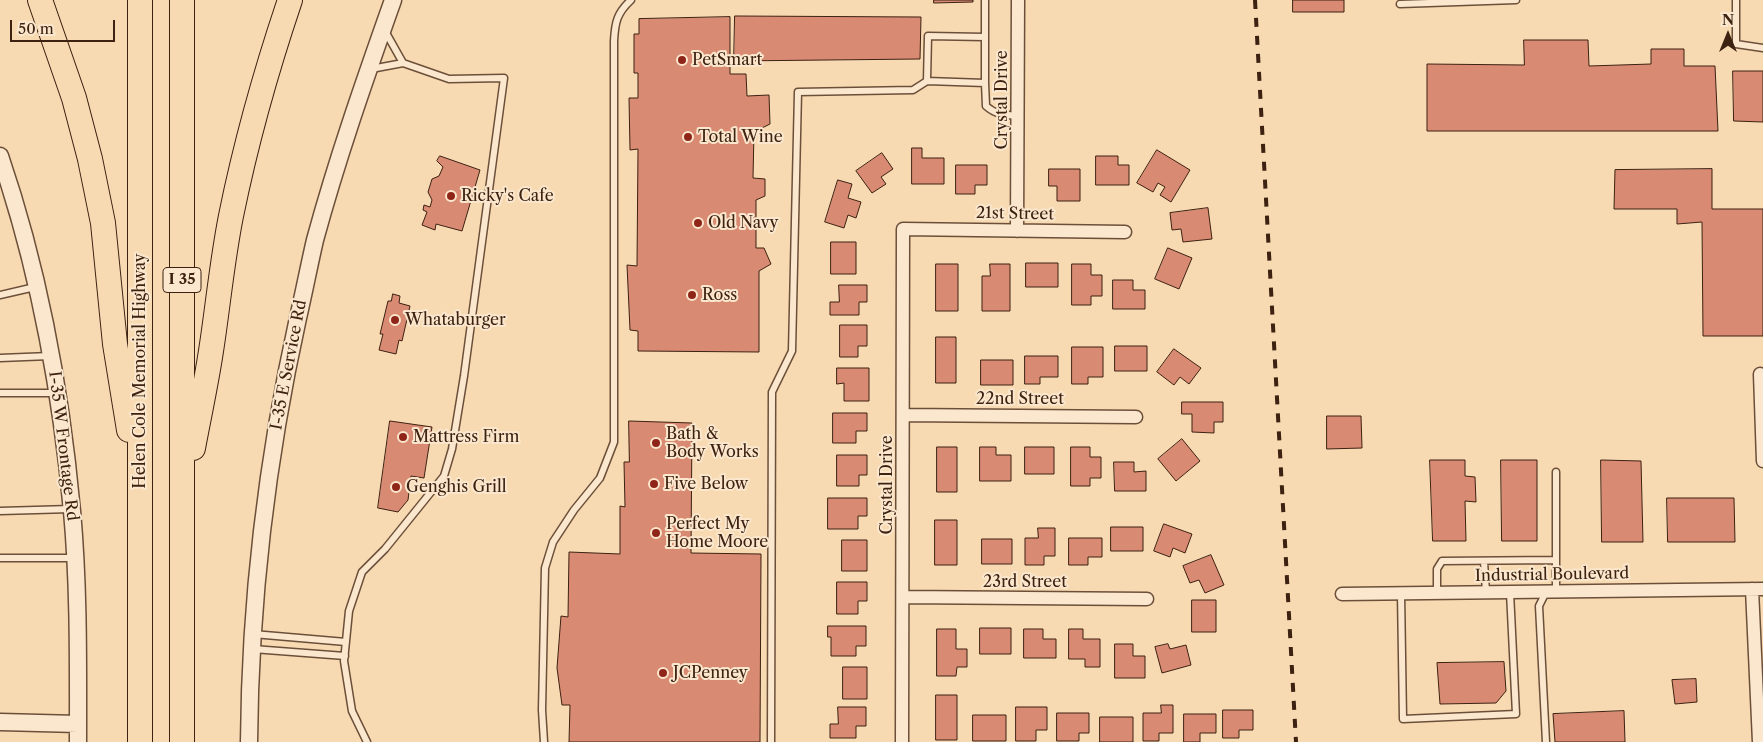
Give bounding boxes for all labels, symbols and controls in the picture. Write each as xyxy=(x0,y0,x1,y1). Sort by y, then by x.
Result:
scale bar xyxy=(12,10,118,42)
north arrow xyxy=(1703,10,1753,60)
text: N xyxy=(1722,11,1734,29)
text: 50 m xyxy=(18,19,54,38)
place label: PetSmart xyxy=(692,50,762,70)
street label: Crystal Drive xyxy=(992,50,1012,150)
marker: PetSmart xyxy=(676,54,688,66)
place label: Total Wine xyxy=(698,127,783,147)
marker: Total Wine xyxy=(682,131,694,143)
place label: Ricky's Cafe xyxy=(461,186,554,206)
marker: Ricky's Cafe xyxy=(445,190,457,202)
street label: 21st Street xyxy=(976,204,1054,224)
place label: Old Navy xyxy=(708,213,778,233)
marker: Old Navy xyxy=(692,217,704,229)
street label: Helen Cole Memorial Highway xyxy=(130,253,150,489)
road number: I 35 xyxy=(163,268,201,292)
place label: Ross xyxy=(702,285,737,305)
marker: Ross xyxy=(686,289,698,301)
street label: I-35 E Service Rd xyxy=(267,298,311,432)
place label: Whataburger xyxy=(405,310,506,330)
marker: Whataburger xyxy=(389,314,401,326)
street label: I-35 W Frontage Rd xyxy=(44,370,82,522)
street label: 22nd Street xyxy=(976,389,1064,409)
place label: Bath & Body Works xyxy=(666,424,759,462)
place label: Mattress Firm xyxy=(413,427,519,447)
marker: Mattress Firm xyxy=(397,431,409,443)
street label: Crystal Drive xyxy=(877,435,897,535)
marker: Bath & Body Works xyxy=(650,437,662,449)
place label: Five Below xyxy=(664,474,748,494)
place label: Genghis Grill xyxy=(406,477,506,497)
marker: Five Below xyxy=(648,478,660,490)
marker: Genghis Grill xyxy=(390,481,402,493)
place label: Perfect My Home Moore xyxy=(666,514,768,552)
marker: Perfect My Home Moore xyxy=(650,527,662,539)
street label: Industrial Boulevard xyxy=(1475,564,1629,586)
street label: 23rd Street xyxy=(983,572,1067,592)
place label: JCPenney xyxy=(673,663,748,683)
marker: JCPenney xyxy=(657,667,669,679)

